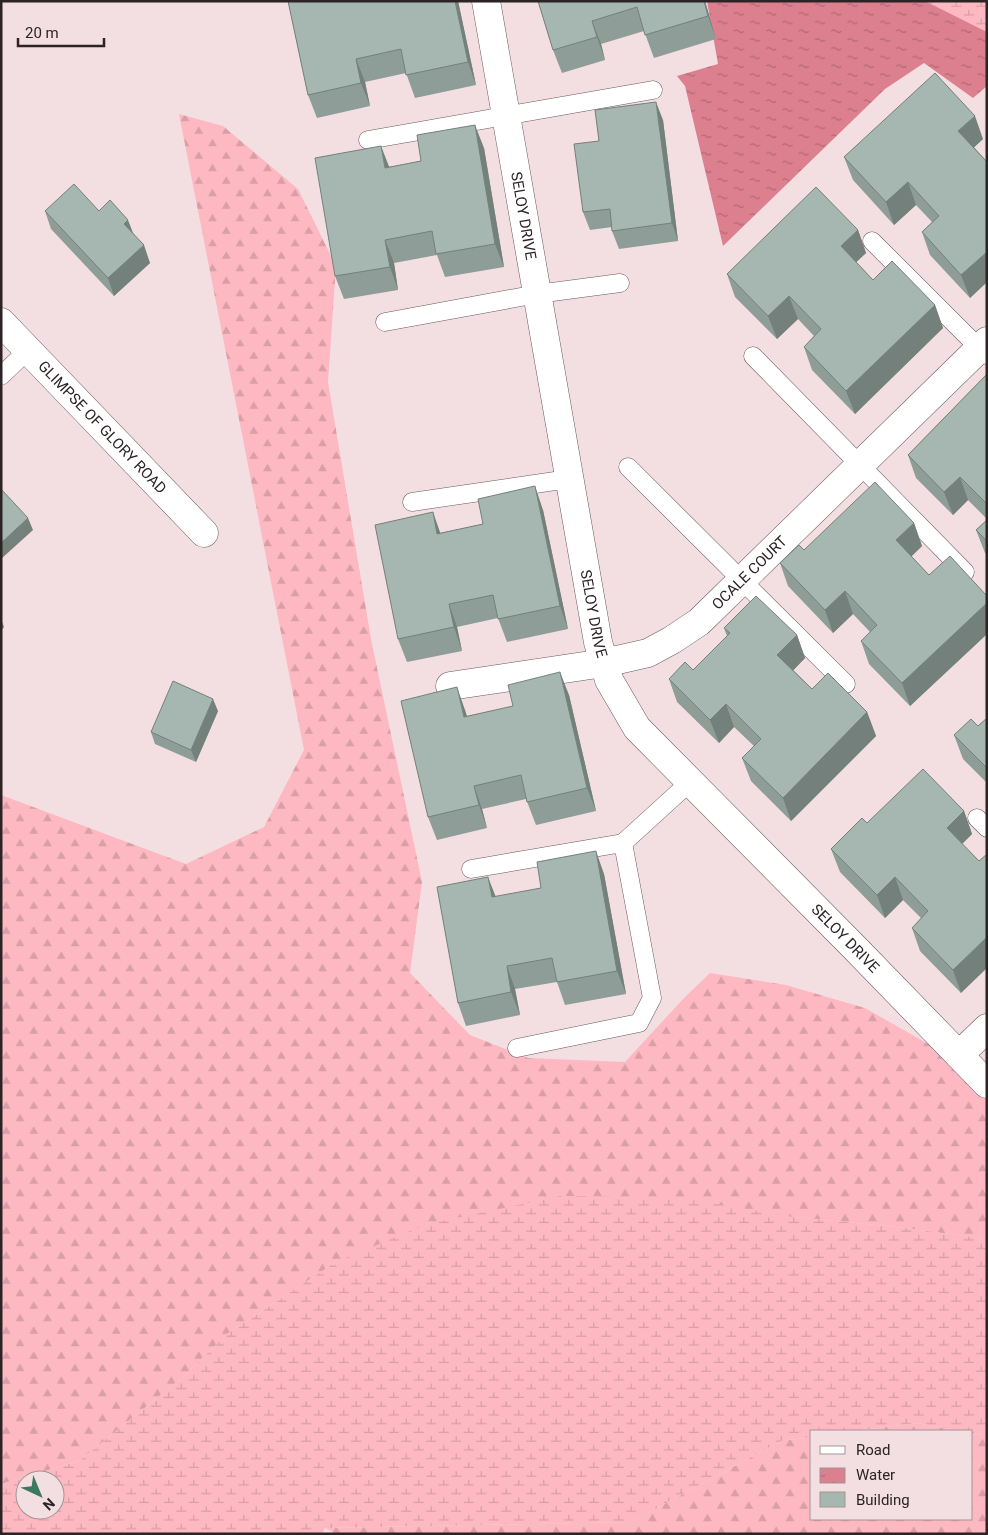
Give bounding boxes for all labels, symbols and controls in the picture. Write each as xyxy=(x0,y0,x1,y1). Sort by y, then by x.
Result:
scale bar xyxy=(18,15,104,47)
text: 20 m xyxy=(25,24,59,42)
street label: SELOY DRIVE xyxy=(507,170,540,262)
street label: GLIMPSE OF GLORY ROAD xyxy=(34,357,170,497)
street label: OCALE COURT xyxy=(708,532,791,613)
street label: SELOY DRIVE xyxy=(577,568,611,660)
street label: SELOY DRIVE xyxy=(808,900,883,977)
legend xyxy=(810,1430,973,1520)
text: Road xyxy=(856,1441,890,1459)
text: Water xyxy=(856,1466,895,1484)
north arrow xyxy=(15,1470,65,1520)
text: Building xyxy=(856,1491,910,1509)
text: N xyxy=(40,1495,58,1514)

